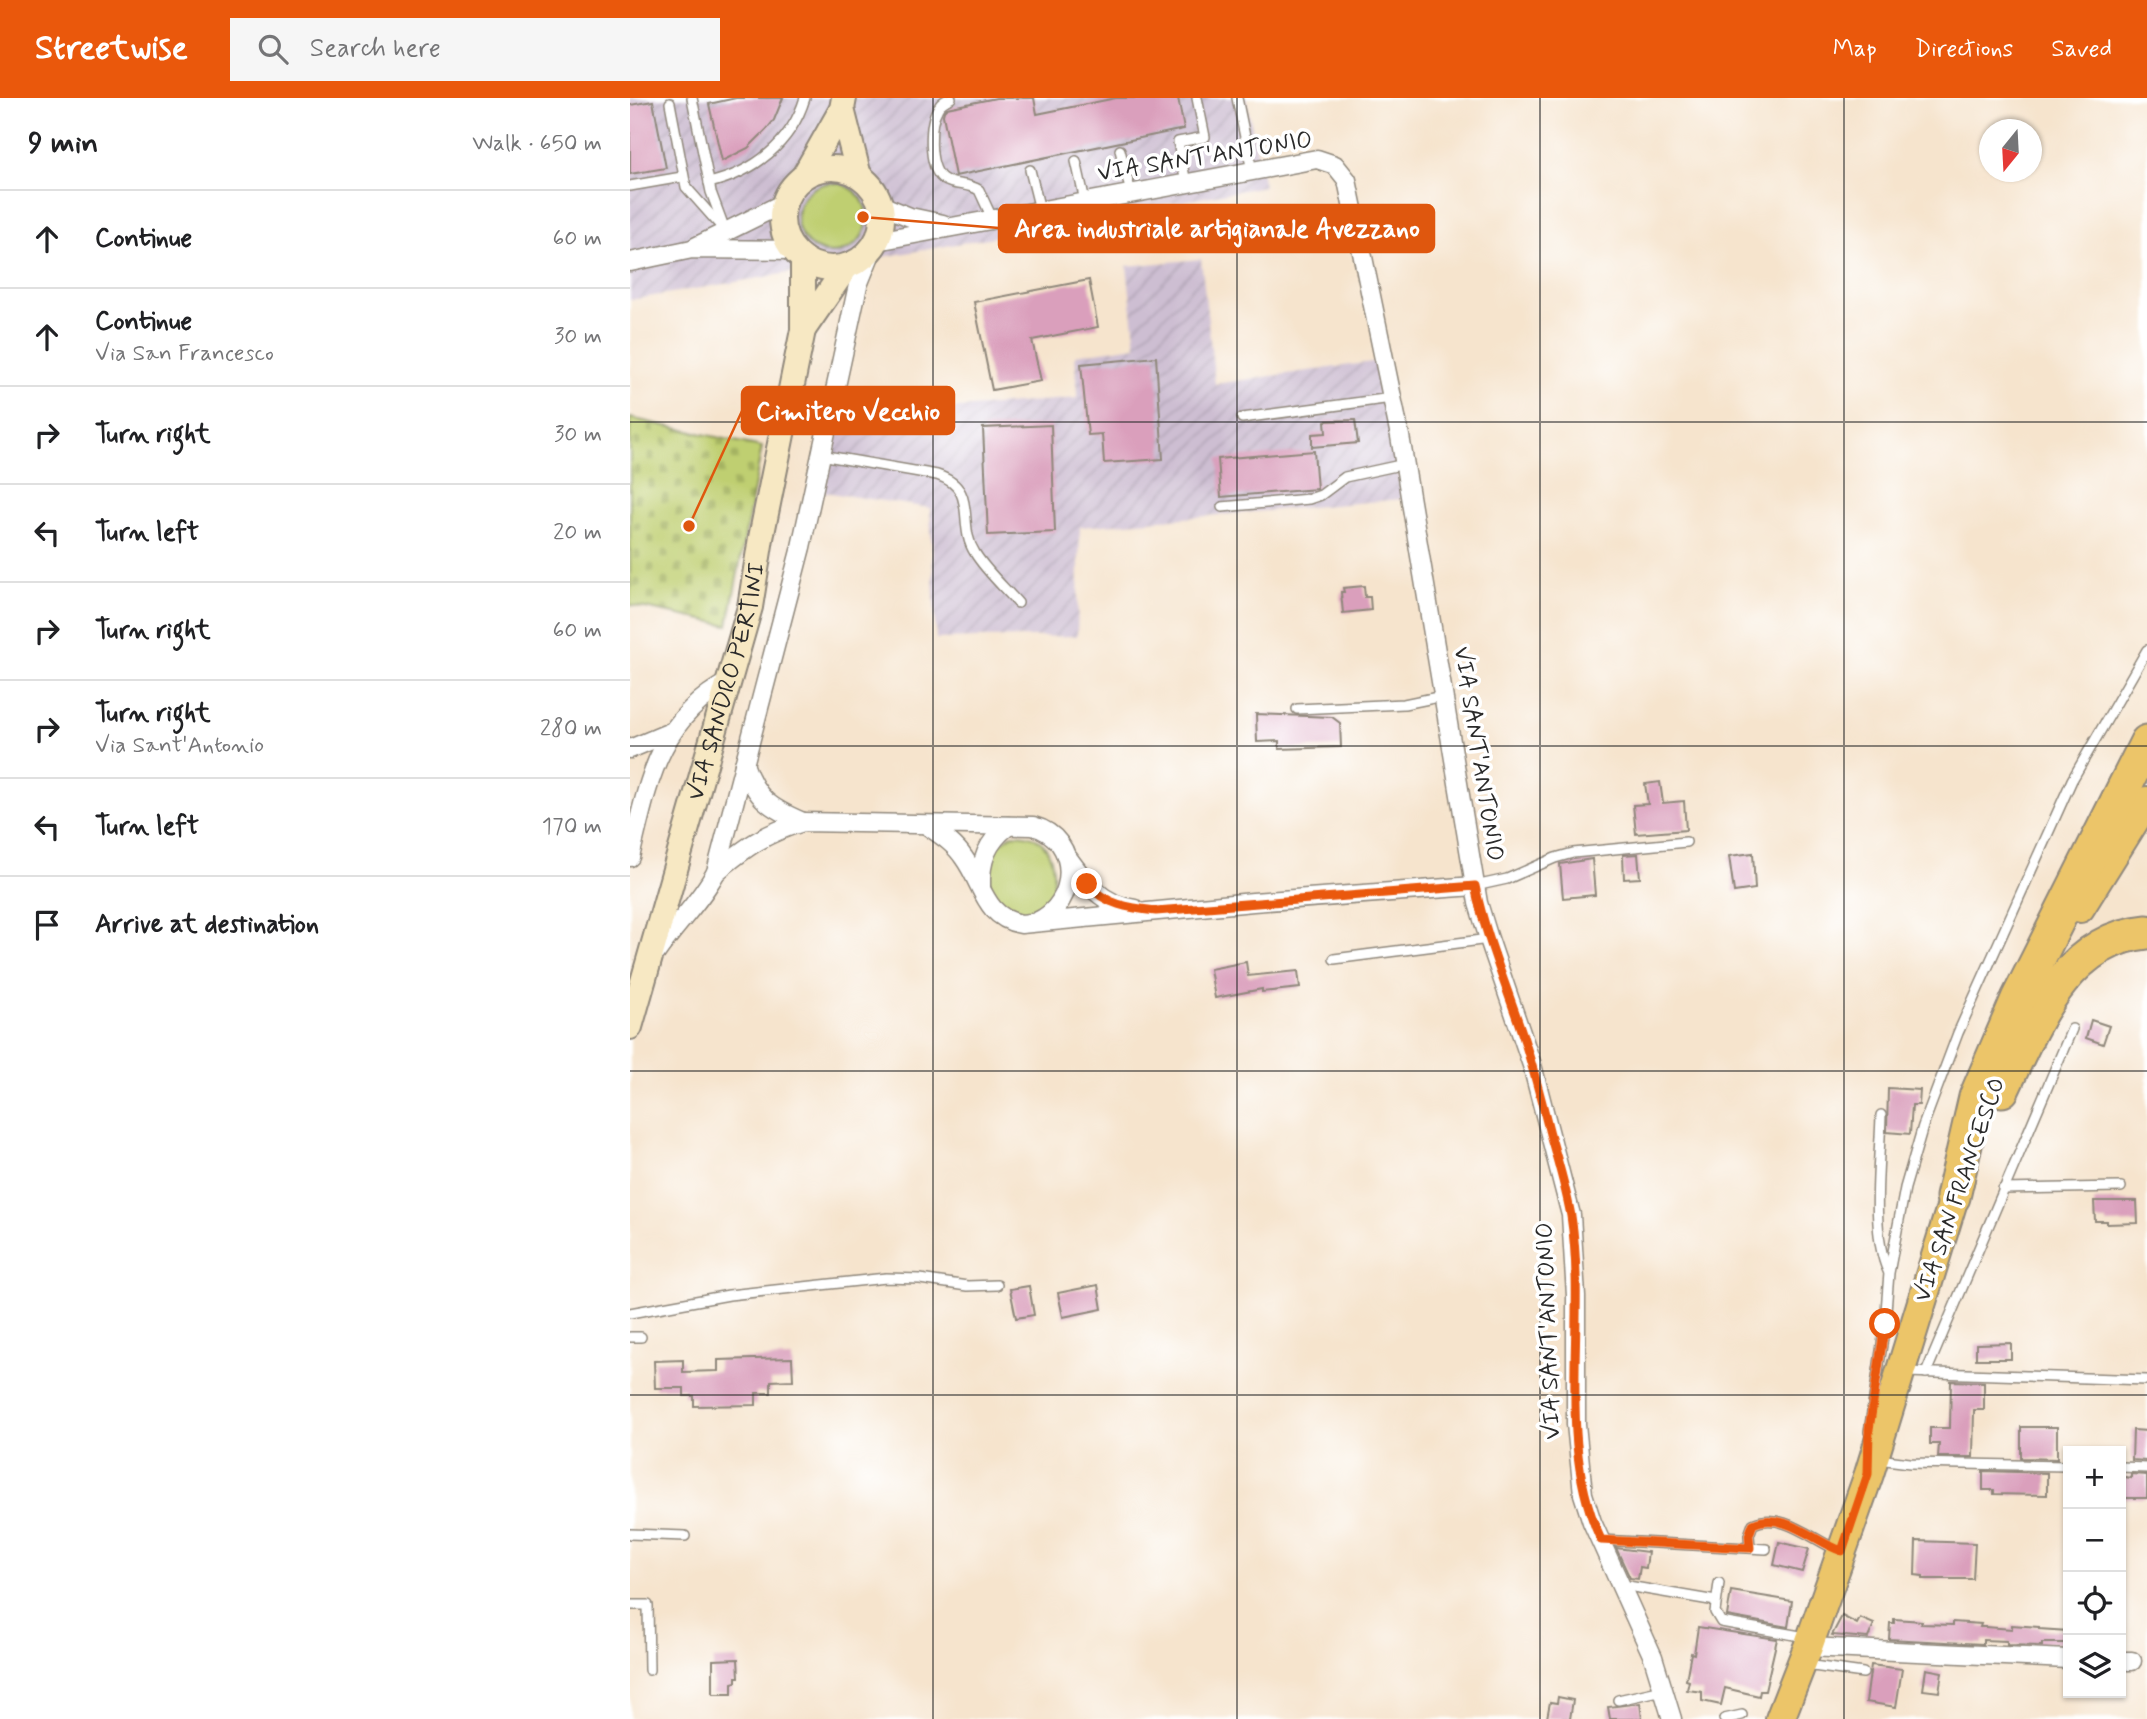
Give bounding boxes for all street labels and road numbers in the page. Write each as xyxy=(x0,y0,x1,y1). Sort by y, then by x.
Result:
street label: VIA SANT'ANTONIO xyxy=(1095,125,1315,189)
street label: VIA SANDRO PERTINI xyxy=(680,560,772,804)
street label: VIA SANT'ANTONIO xyxy=(1446,644,1510,864)
street label: VIA SAN FRANCESCO xyxy=(1907,1074,2013,1306)
street label: VIA SANT'ANTONIO xyxy=(1530,1222,1568,1440)

